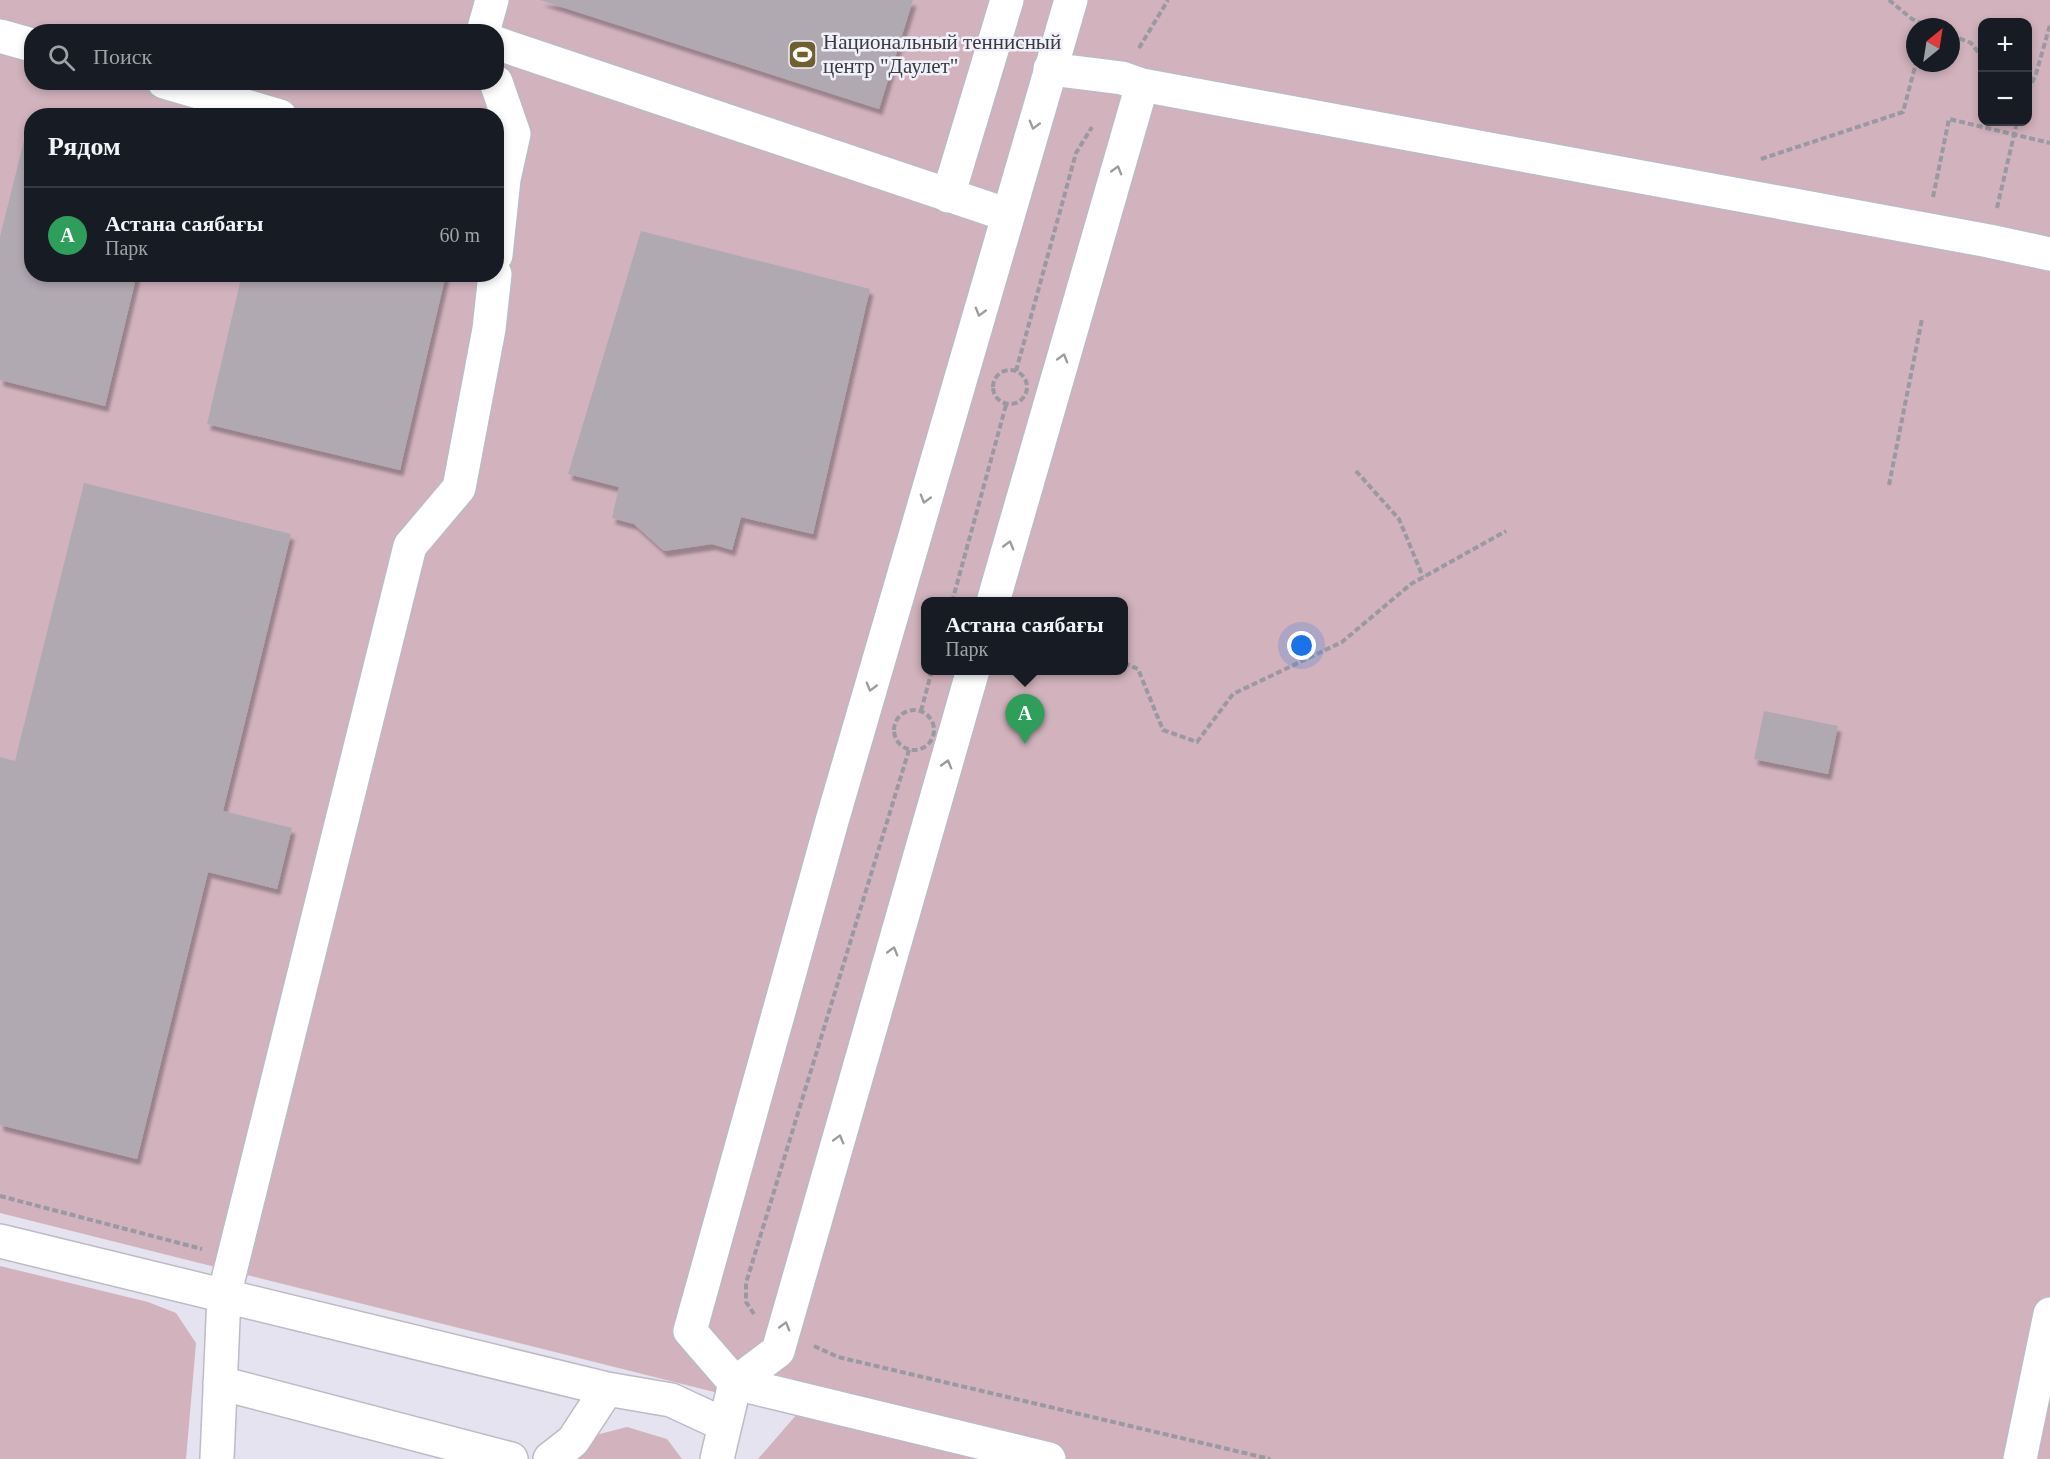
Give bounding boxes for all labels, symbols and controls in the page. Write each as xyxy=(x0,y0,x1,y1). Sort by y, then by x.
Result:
north arrow xyxy=(1906,18,1960,72)
map controls xyxy=(1978,18,2032,126)
button: + xyxy=(1978,18,2032,72)
search box xyxy=(24,24,504,90)
place label: Национальный теннисный центр "Даулет" xyxy=(823,30,1061,78)
sports icon: Национальный теннисный центр "Даулет" xyxy=(786,38,818,70)
icon: search xyxy=(45,41,78,74)
text: Поиск xyxy=(93,44,152,69)
button: − xyxy=(1978,72,2032,126)
one-way arrow xyxy=(1029,119,1041,130)
text: Рядом xyxy=(48,132,121,161)
one-way arrow xyxy=(1110,166,1122,176)
text: Астана саябағы xyxy=(105,211,263,236)
text: A xyxy=(60,224,75,246)
text: 60 m xyxy=(439,224,480,246)
text: Парк xyxy=(105,237,148,259)
one-way arrow xyxy=(975,306,987,317)
one-way arrow xyxy=(1056,353,1068,364)
one-way arrow xyxy=(920,494,932,504)
one-way arrow xyxy=(1002,540,1015,550)
popup xyxy=(921,597,1128,675)
text: Астана саябағы xyxy=(945,612,1104,637)
your location xyxy=(1287,631,1316,660)
text: Парк xyxy=(945,638,988,660)
one-way arrow xyxy=(866,681,878,692)
pin: A xyxy=(1006,694,1044,744)
one-way arrow xyxy=(940,759,952,770)
one-way arrow xyxy=(886,946,898,957)
one-way arrow xyxy=(832,1134,844,1145)
one-way arrow xyxy=(778,1321,790,1332)

